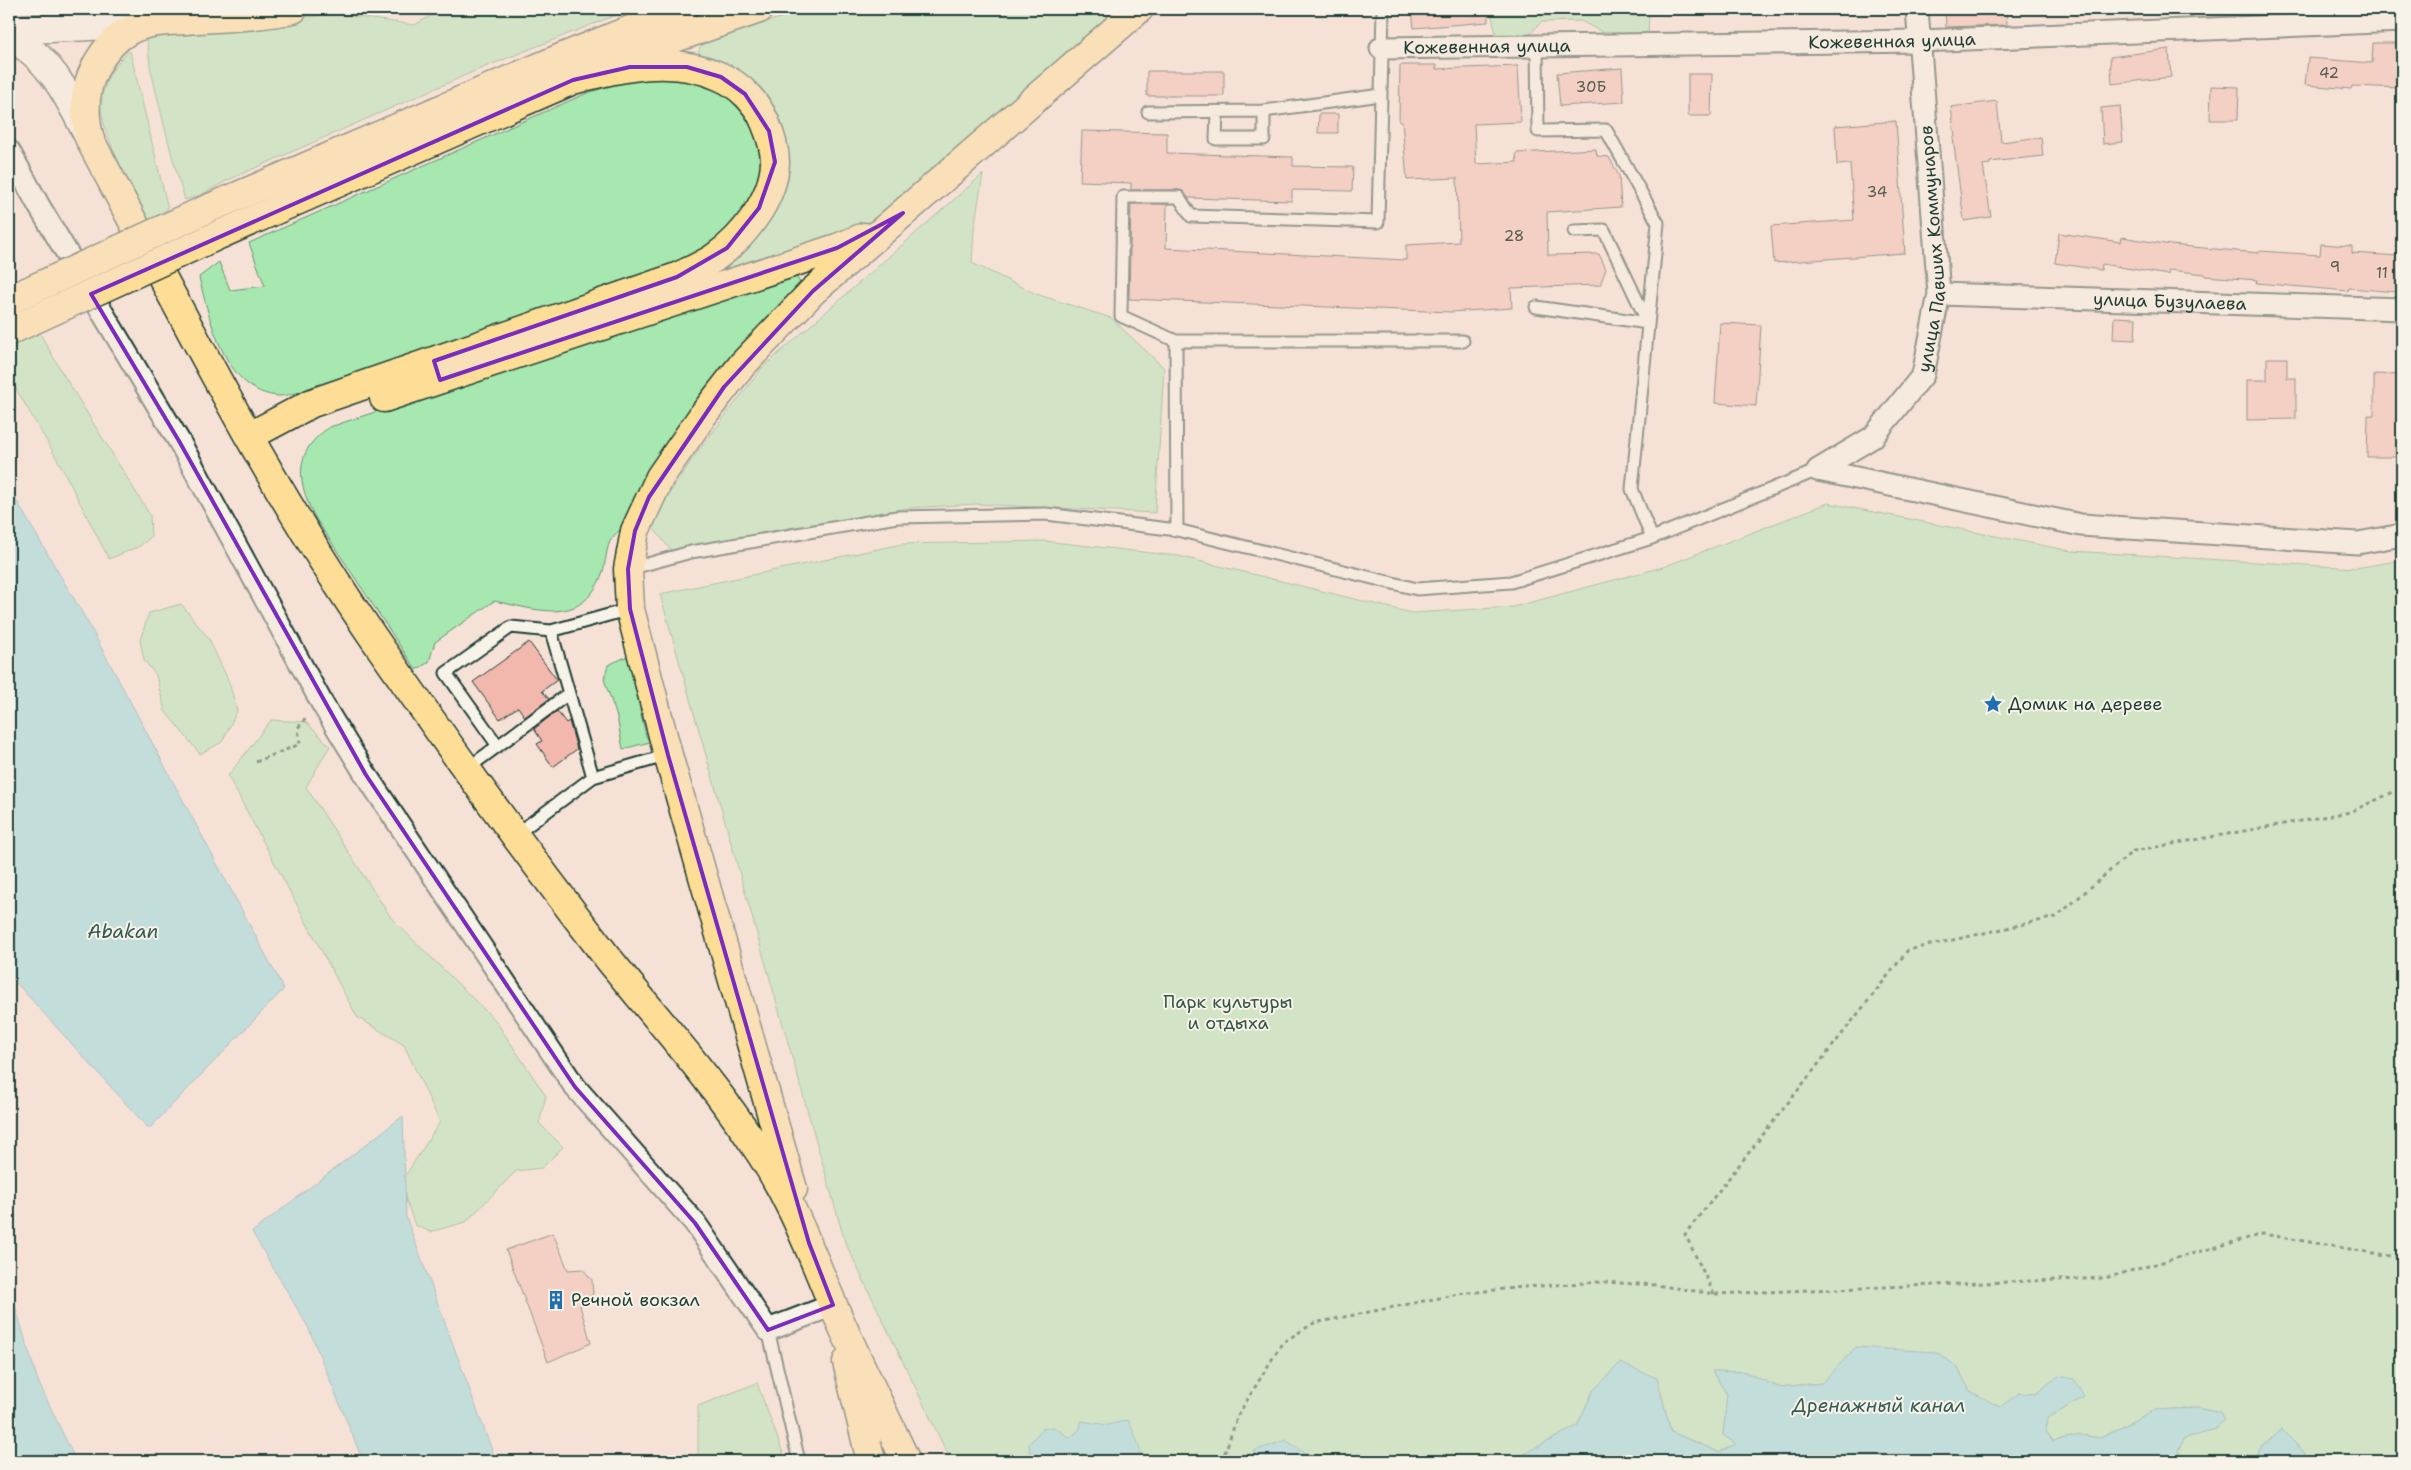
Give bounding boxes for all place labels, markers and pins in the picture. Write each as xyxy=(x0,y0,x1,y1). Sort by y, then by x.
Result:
place label: Домик на дереве xyxy=(2008,692,2163,716)
place icon: Домик на дереве xyxy=(1982,693,2004,715)
place label: Речной вокзал xyxy=(571,1288,700,1312)
building icon: Речной вокзал xyxy=(545,1289,567,1311)

